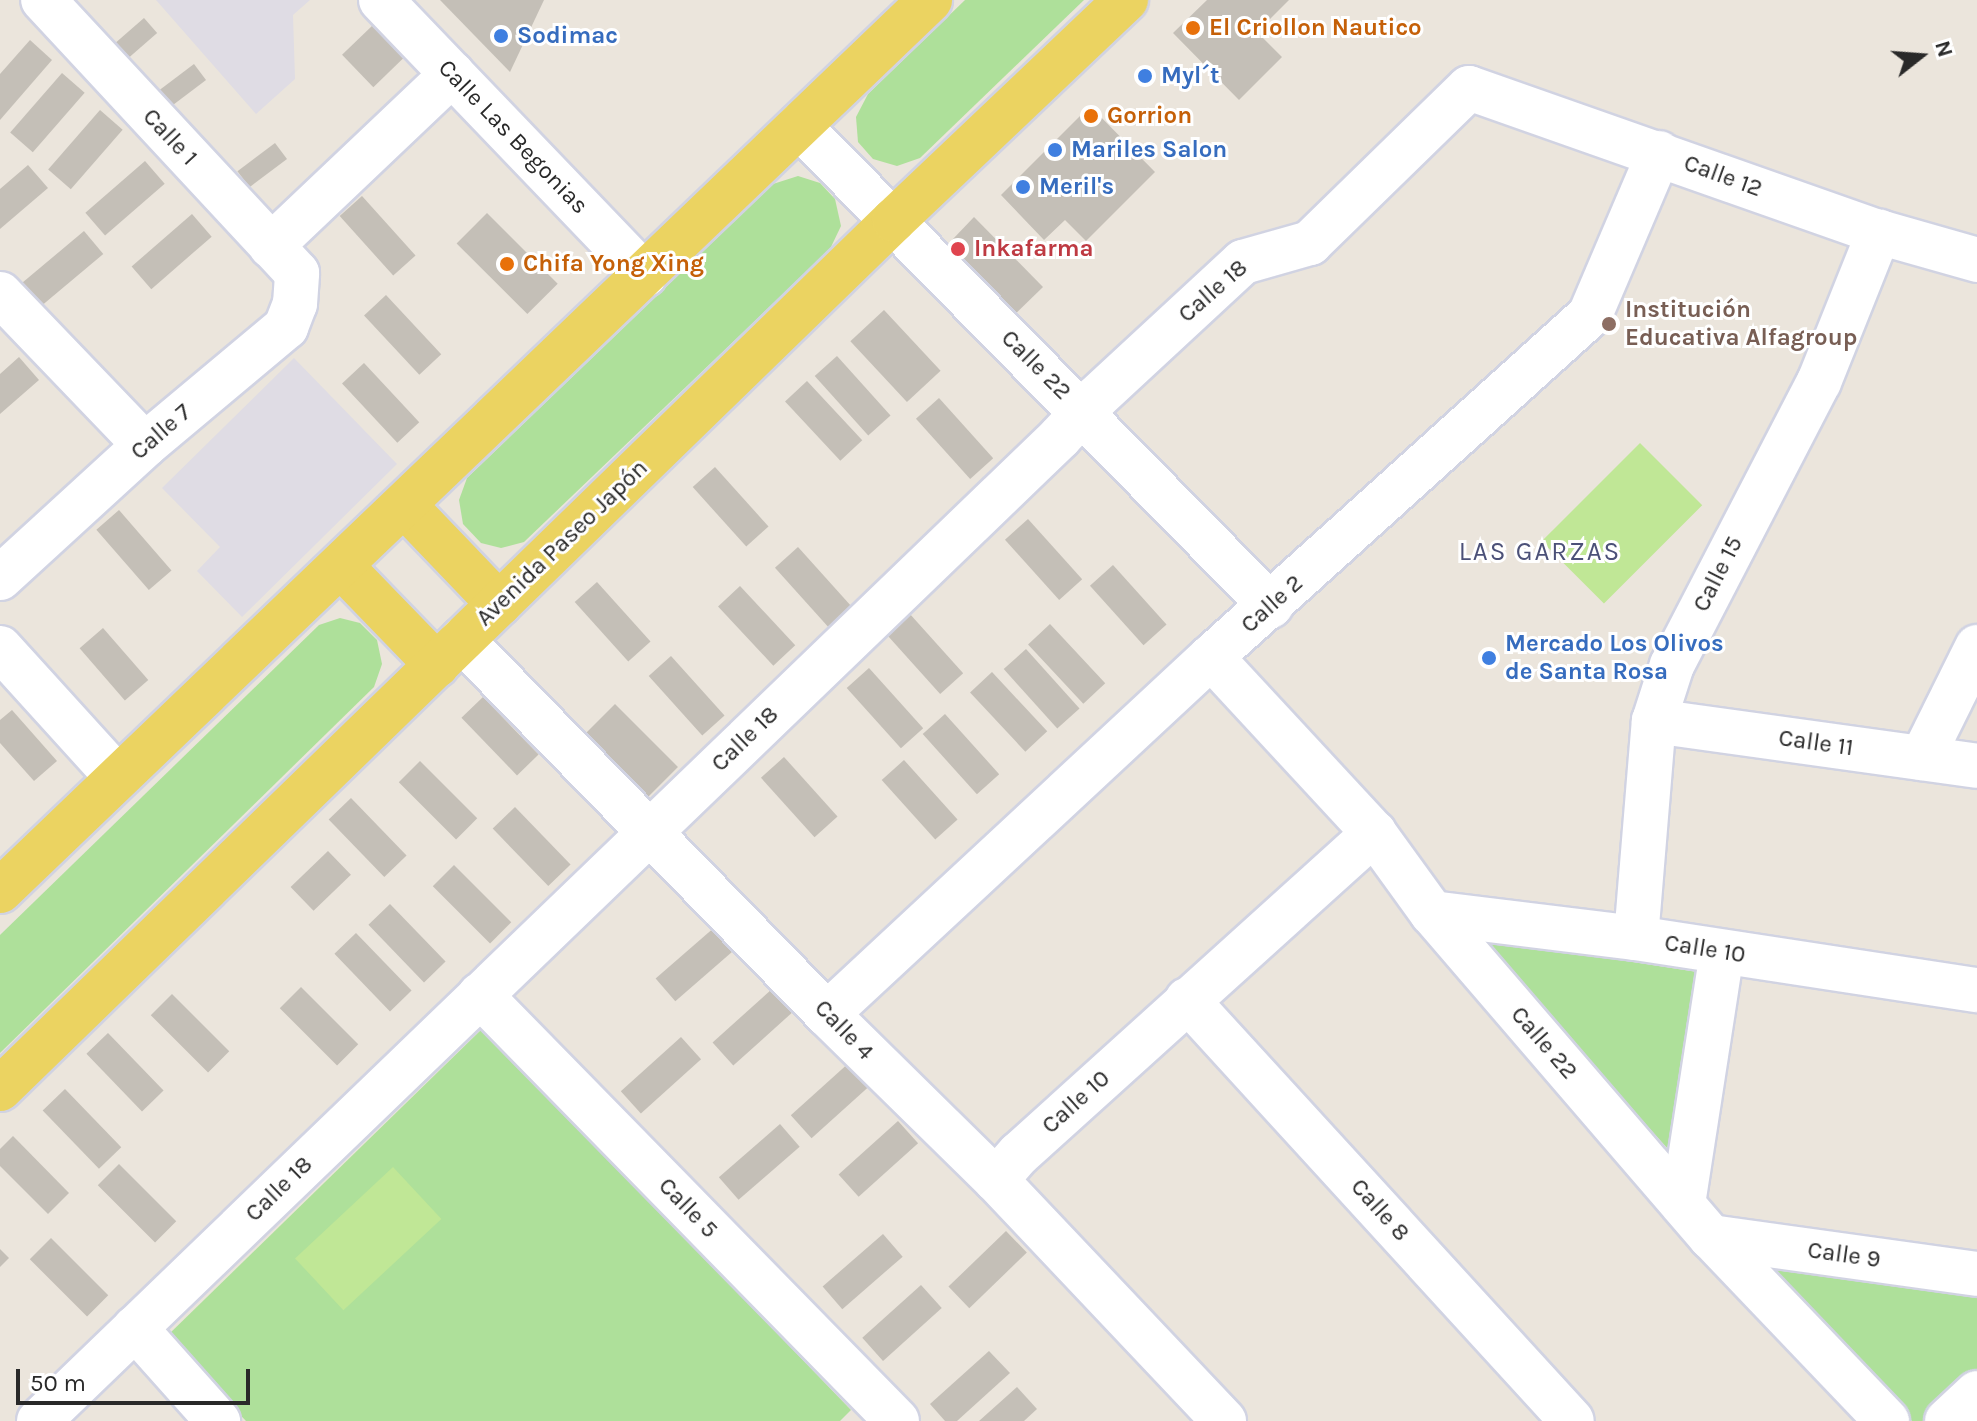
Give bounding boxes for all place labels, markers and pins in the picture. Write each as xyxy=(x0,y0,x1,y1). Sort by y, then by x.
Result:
place label: El Criollon Nautico xyxy=(1209,14,1422,42)
marker: El Criollon Nautico xyxy=(1184,19,1202,37)
place label: Sodimac xyxy=(517,22,618,50)
marker: Sodimac xyxy=(492,27,510,45)
place label: Myl´t xyxy=(1161,62,1219,90)
marker: Myl´t xyxy=(1136,67,1154,85)
place label: Gorrion xyxy=(1107,102,1192,130)
marker: Gorrion xyxy=(1082,107,1100,125)
place label: Mariles Salon xyxy=(1071,136,1227,164)
marker: Mariles Salon xyxy=(1046,141,1064,159)
place label: Meril's xyxy=(1039,173,1114,201)
marker: Meril's xyxy=(1014,178,1032,196)
place label: Inkafarma xyxy=(974,235,1094,263)
marker: Inkafarma xyxy=(949,240,967,258)
place label: Chifa Yong Xing xyxy=(523,250,704,278)
marker: Chifa Yong Xing xyxy=(498,255,516,273)
place label: Institución Educativa Alfagroup xyxy=(1625,296,1857,352)
marker: Institución Educativa Alfagroup xyxy=(1600,315,1618,333)
place label: Mercado Los Olivos de Santa Rosa xyxy=(1505,630,1724,686)
marker: Mercado Los Olivos de Santa Rosa xyxy=(1480,649,1498,667)

